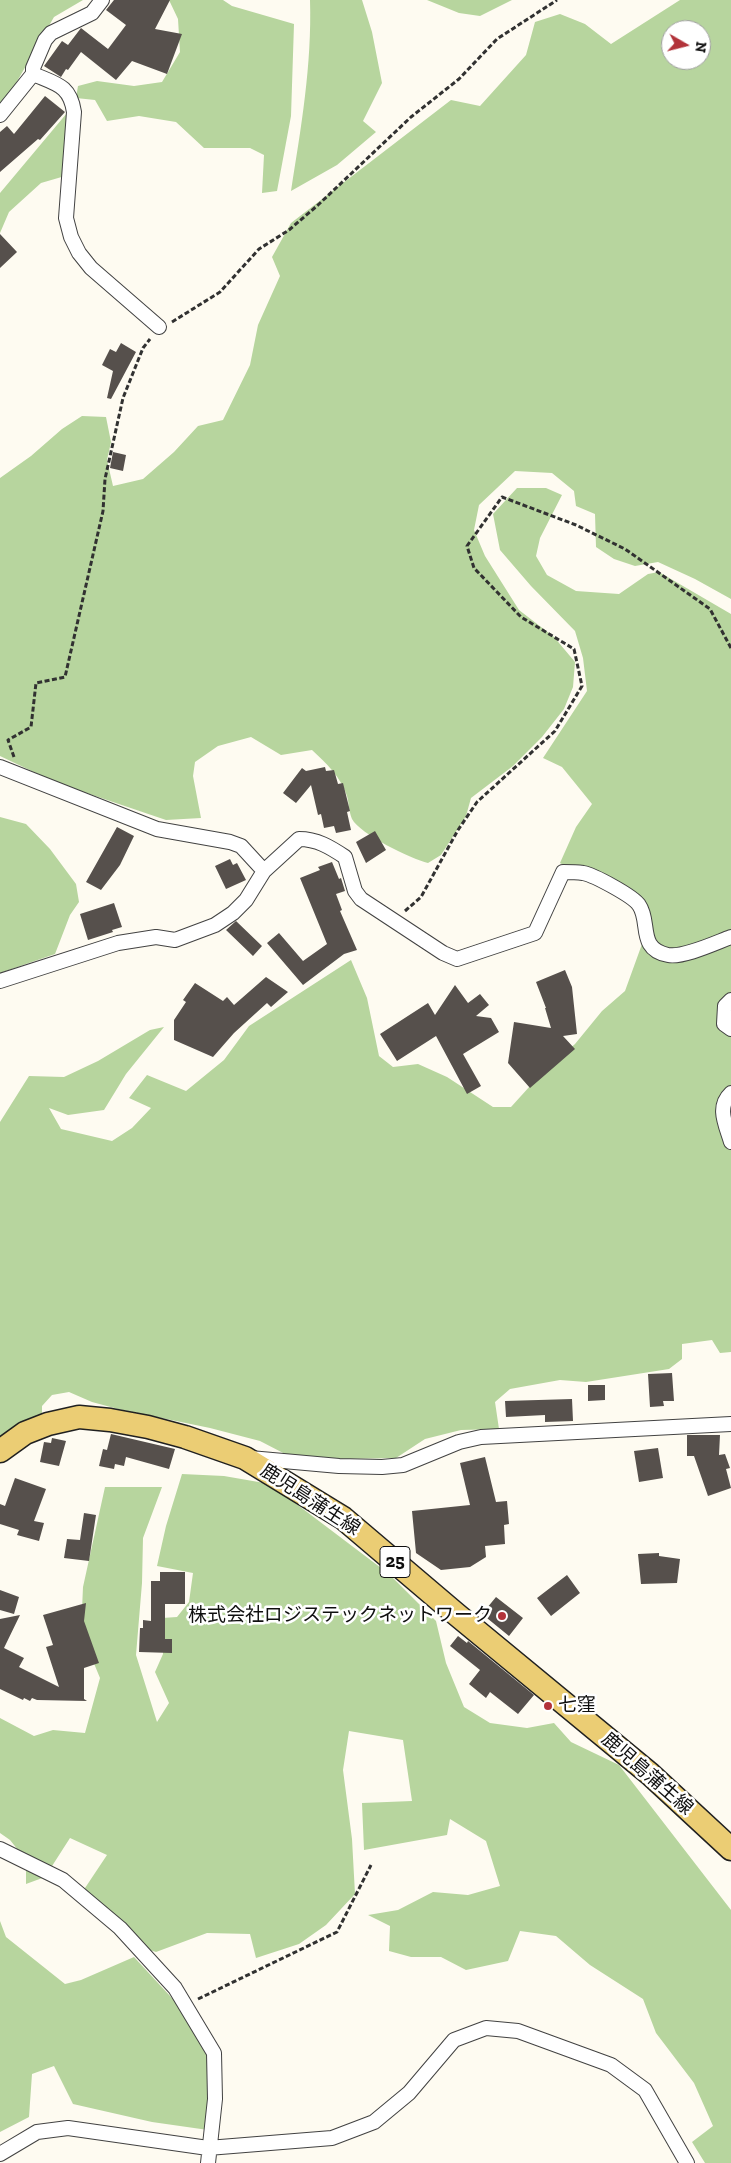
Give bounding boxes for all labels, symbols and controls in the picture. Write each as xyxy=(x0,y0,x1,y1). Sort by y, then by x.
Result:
north arrow xyxy=(661,20,711,70)
text: N xyxy=(691,41,710,53)
street label: 鹿児島蒲生線 xyxy=(256,1459,364,1541)
road number: 25 xyxy=(380,1546,410,1578)
place label: 株式会社ロジステックネットワーク xyxy=(188,1605,492,1627)
marker: 株式会社ロジステックネットワーク xyxy=(496,1610,508,1622)
place label: 七窪 xyxy=(558,1695,596,1717)
marker: 七窪 xyxy=(542,1700,554,1712)
street label: 鹿児島蒲生線 xyxy=(597,1728,697,1820)

